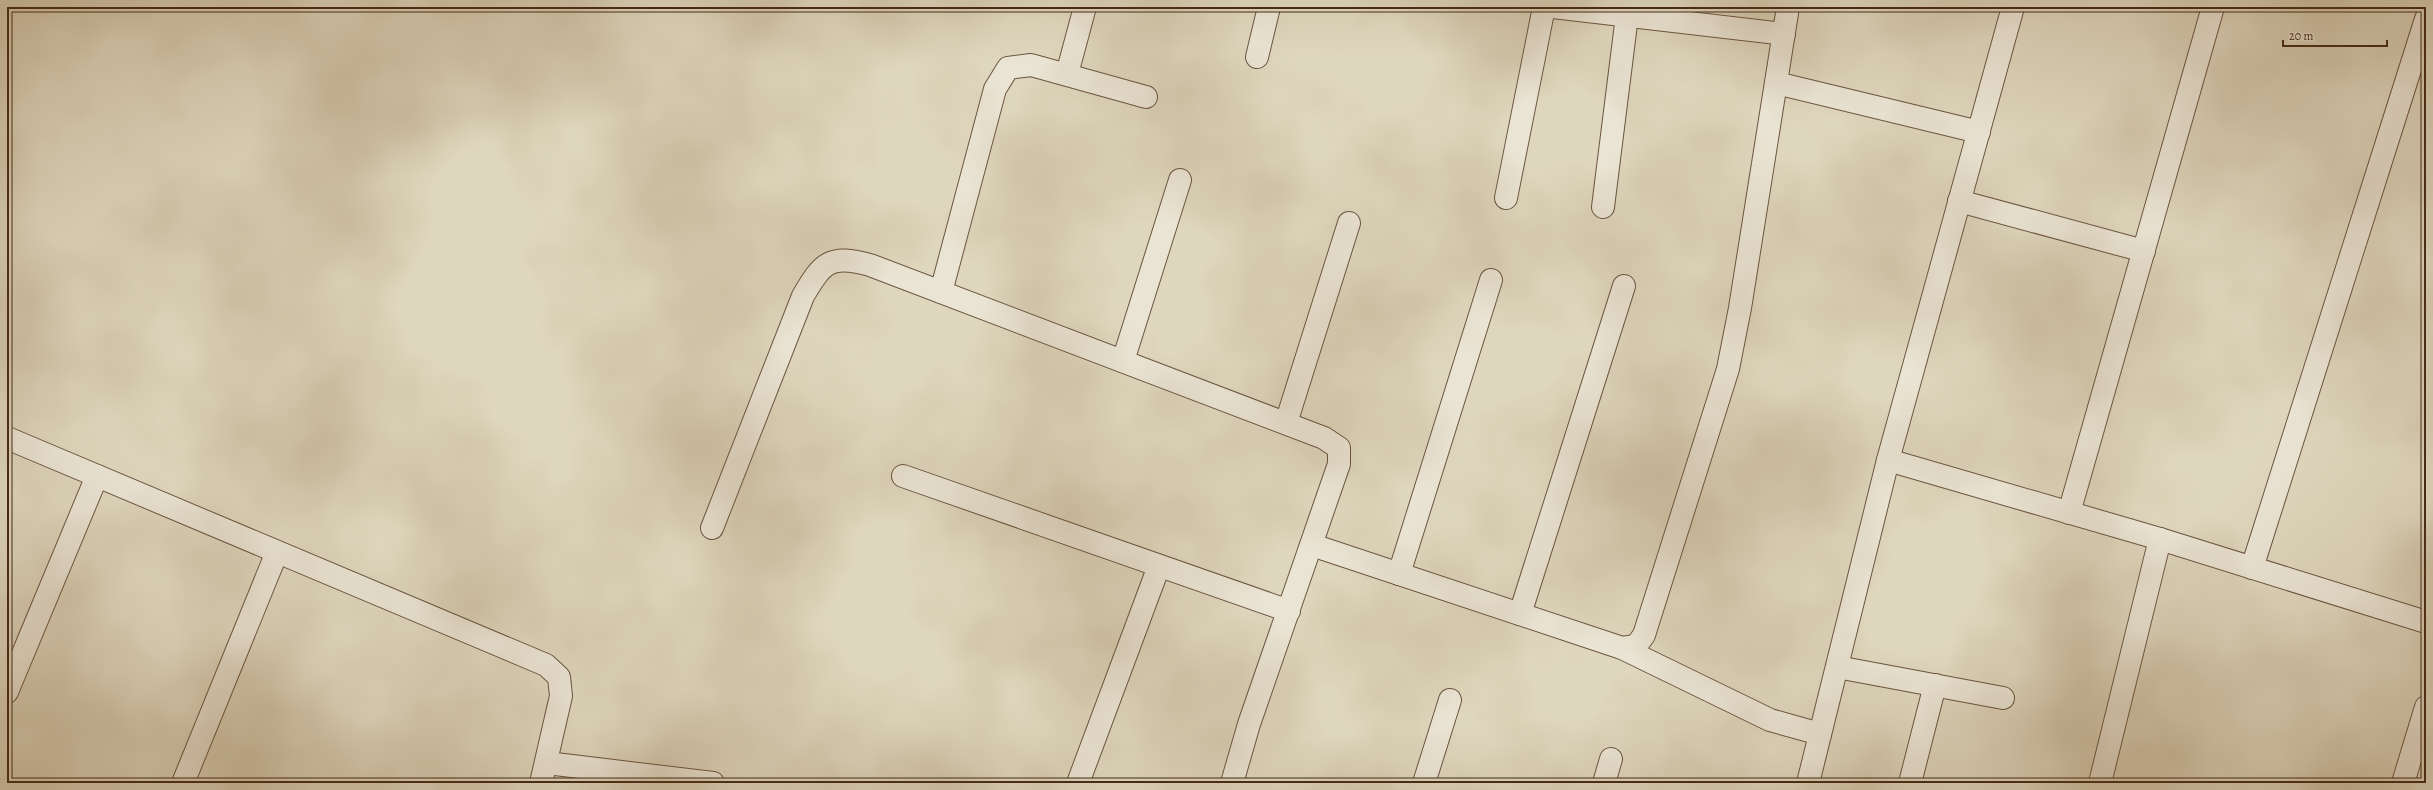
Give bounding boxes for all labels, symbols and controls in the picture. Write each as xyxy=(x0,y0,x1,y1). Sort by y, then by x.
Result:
scale bar xyxy=(2283,22,2387,48)
text: 20 m xyxy=(2289,28,2313,44)

